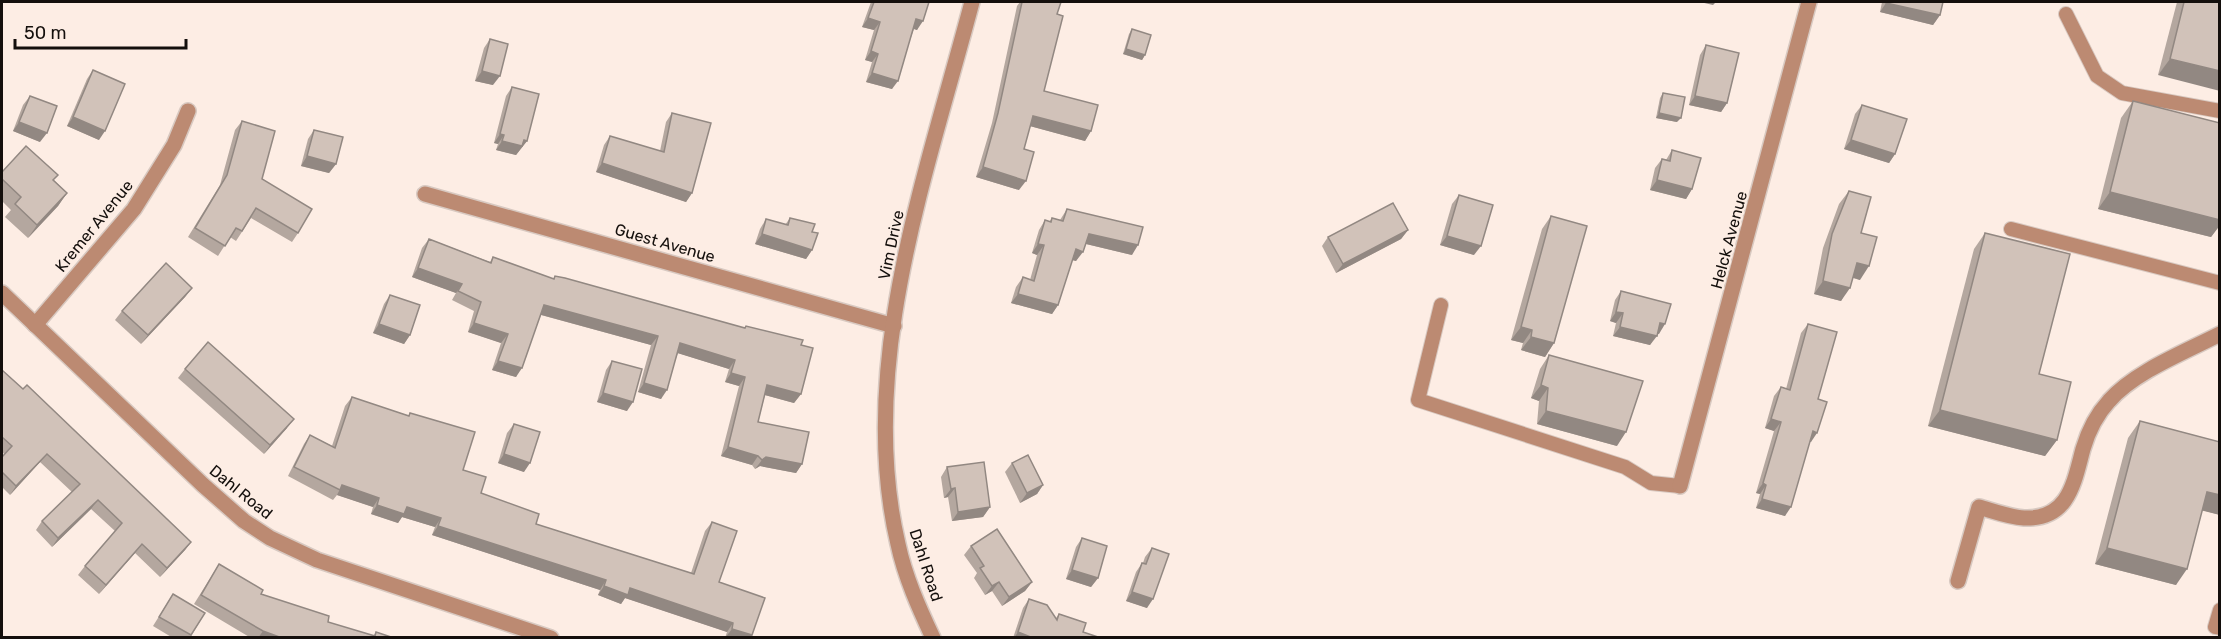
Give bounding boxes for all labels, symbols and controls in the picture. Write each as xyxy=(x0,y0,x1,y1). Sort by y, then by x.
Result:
scale bar xyxy=(15,12,186,50)
text: 50 m xyxy=(24,22,67,44)
street label: Kremer Avenue xyxy=(51,176,137,276)
street label: Helck Avenue xyxy=(1707,189,1751,291)
street label: Vim Drive xyxy=(874,208,908,282)
street label: Guest Avenue xyxy=(613,220,717,266)
street label: Dahl Road xyxy=(206,461,276,523)
street label: Dahl Road xyxy=(905,526,947,604)

